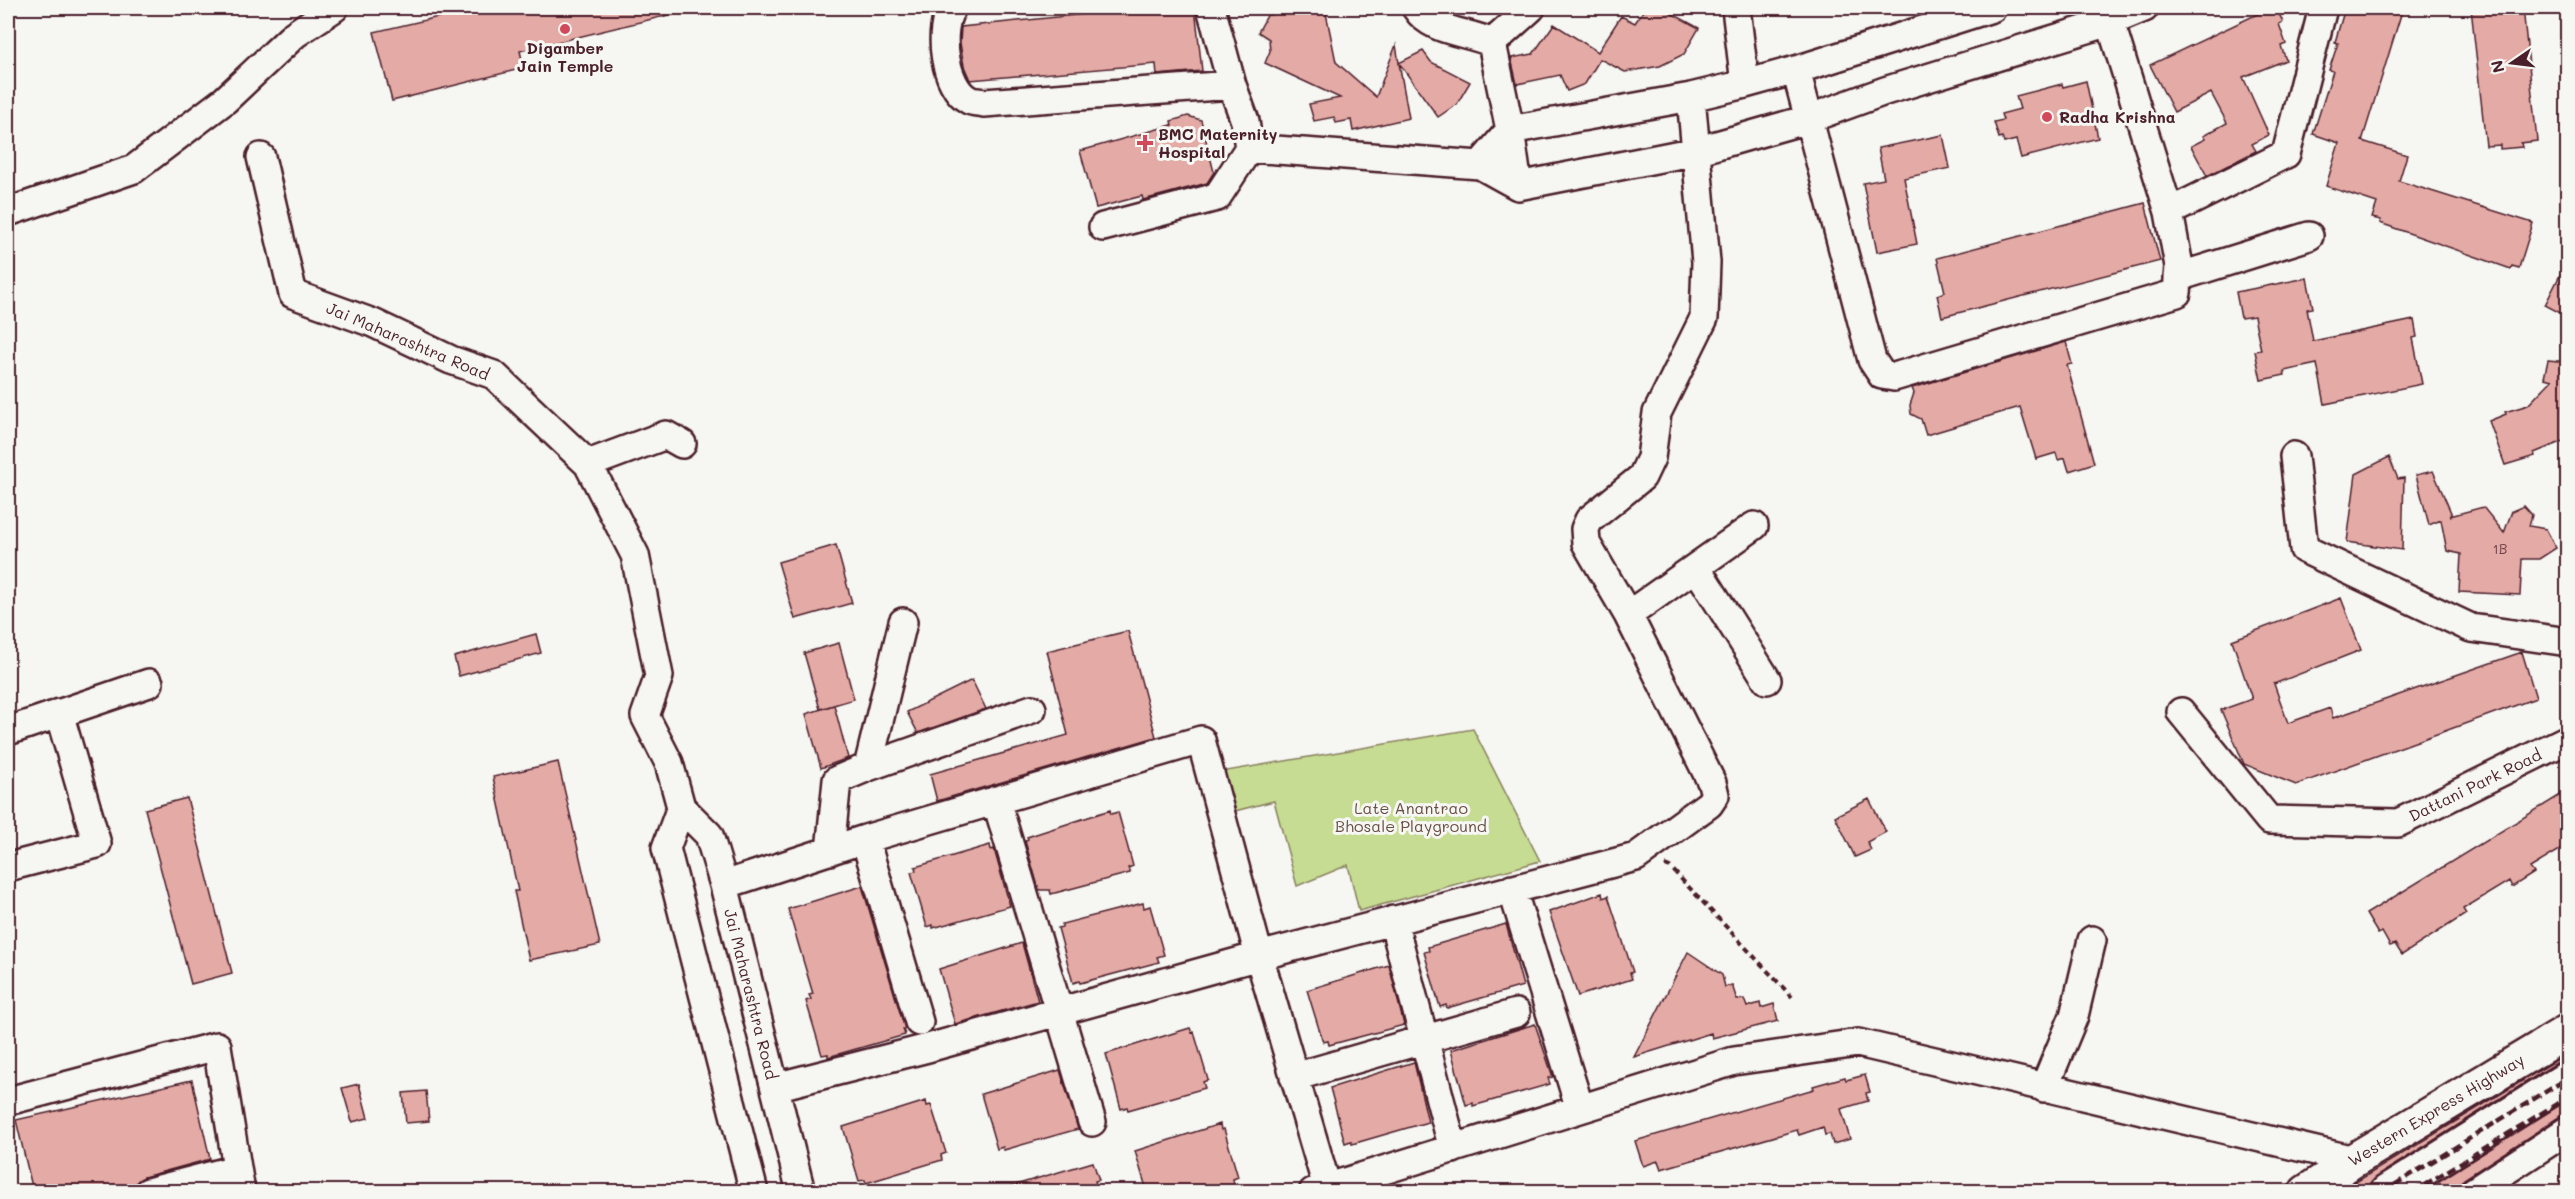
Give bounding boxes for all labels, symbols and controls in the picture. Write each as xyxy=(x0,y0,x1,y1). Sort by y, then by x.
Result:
marker: Digamber Jain Temple xyxy=(558,22,572,36)
north arrow xyxy=(2482,33,2542,93)
place label: Digamber Jain Temple xyxy=(517,37,613,76)
text: N xyxy=(2485,58,2509,75)
place label: Radha Krishna xyxy=(2059,106,2176,127)
marker: Radha Krishna xyxy=(2040,110,2054,124)
place label: BMC Maternity Hospital xyxy=(1158,123,1278,162)
marker: BMC Maternity Hospital xyxy=(1136,134,1154,152)
street label: Jai Maharashtra Road xyxy=(323,297,493,384)
house number: 1B xyxy=(2493,539,2507,558)
street label: Dattani Park Road xyxy=(2405,743,2545,826)
park label: Late Anantrao Bhosale Playground xyxy=(1335,797,1487,836)
street label: Jai Maharashtra Road xyxy=(720,906,783,1081)
street label: Western Express Highway xyxy=(2344,1049,2528,1171)

